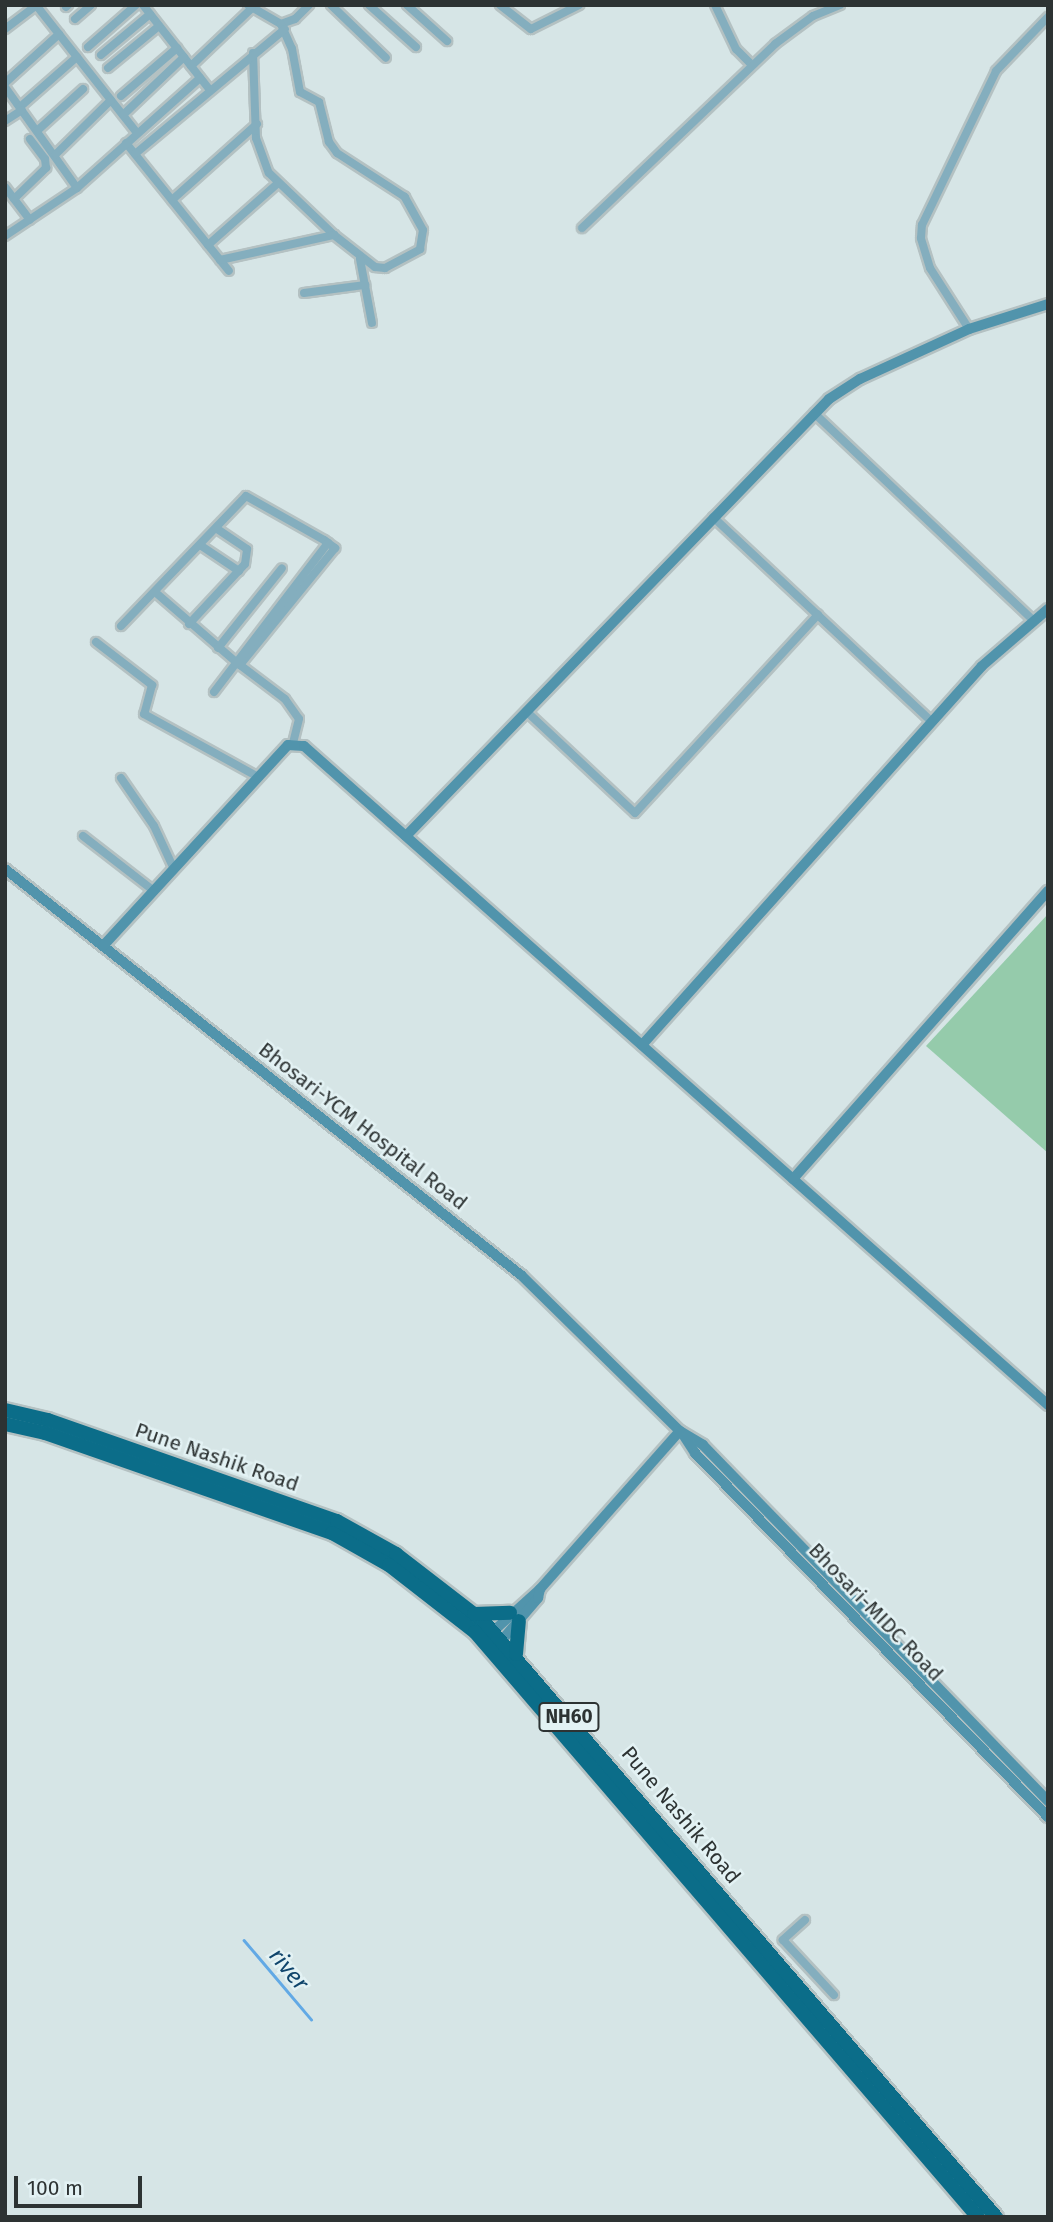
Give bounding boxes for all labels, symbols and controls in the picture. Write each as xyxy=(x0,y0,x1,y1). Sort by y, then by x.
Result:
street label: Bhosari-YCM Hospital Road xyxy=(254,1037,472,1215)
street label: Pune Nashik Road xyxy=(132,1417,302,1497)
street label: Bhosari-MIDC Road xyxy=(803,1538,949,1686)
road number: NH60 xyxy=(538,1702,600,1732)
street label: Pune Nashik Road xyxy=(616,1741,746,1889)
water label: river xyxy=(263,1942,315,1996)
scale bar xyxy=(18,2162,145,2206)
text: 100 m xyxy=(27,2175,83,2201)

